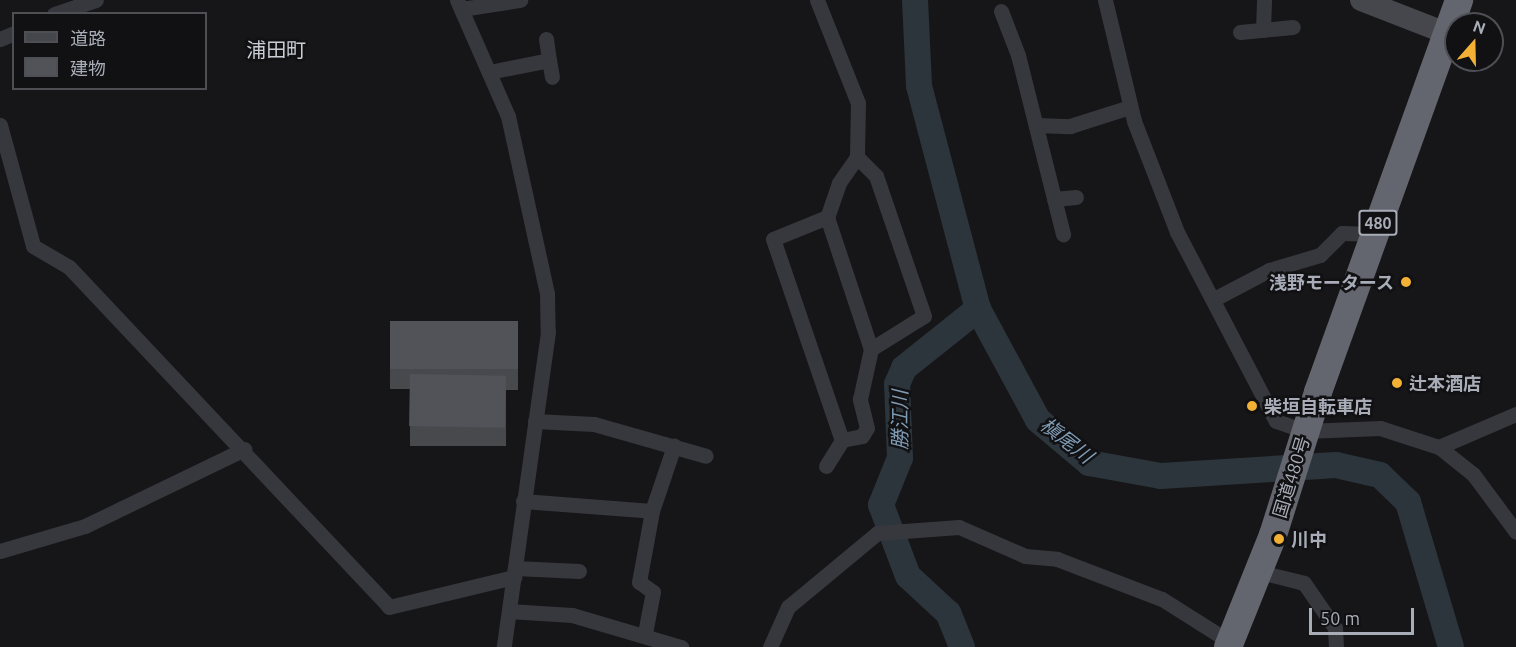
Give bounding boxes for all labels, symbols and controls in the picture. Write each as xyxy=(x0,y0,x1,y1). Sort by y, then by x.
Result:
legend xyxy=(12,12,207,90)
north arrow xyxy=(1444,12,1504,72)
text: N xyxy=(1471,16,1488,37)
text: 道路 xyxy=(70,28,106,48)
district label: 浦田町 xyxy=(246,37,306,61)
text: 建物 xyxy=(70,58,106,78)
road number: 480 xyxy=(1357,210,1399,236)
place label: 浅野モータース xyxy=(1268,271,1394,293)
marker: 浅野モータース xyxy=(1399,275,1413,289)
place label: 辻本酒店 xyxy=(1409,372,1481,394)
marker: 辻本酒店 xyxy=(1390,376,1404,390)
water label: 勝江川 xyxy=(887,390,911,450)
place label: 柴垣自転車店 xyxy=(1264,395,1372,417)
marker: 柴垣自転車店 xyxy=(1245,399,1259,413)
water label: 槇尾川 xyxy=(1036,412,1098,468)
street label: 国道480号 xyxy=(1268,433,1314,521)
place label: 川中 xyxy=(1291,528,1327,550)
marker: 川中 xyxy=(1272,532,1286,546)
scale bar xyxy=(1312,596,1417,634)
text: 50 m xyxy=(1320,608,1360,628)

